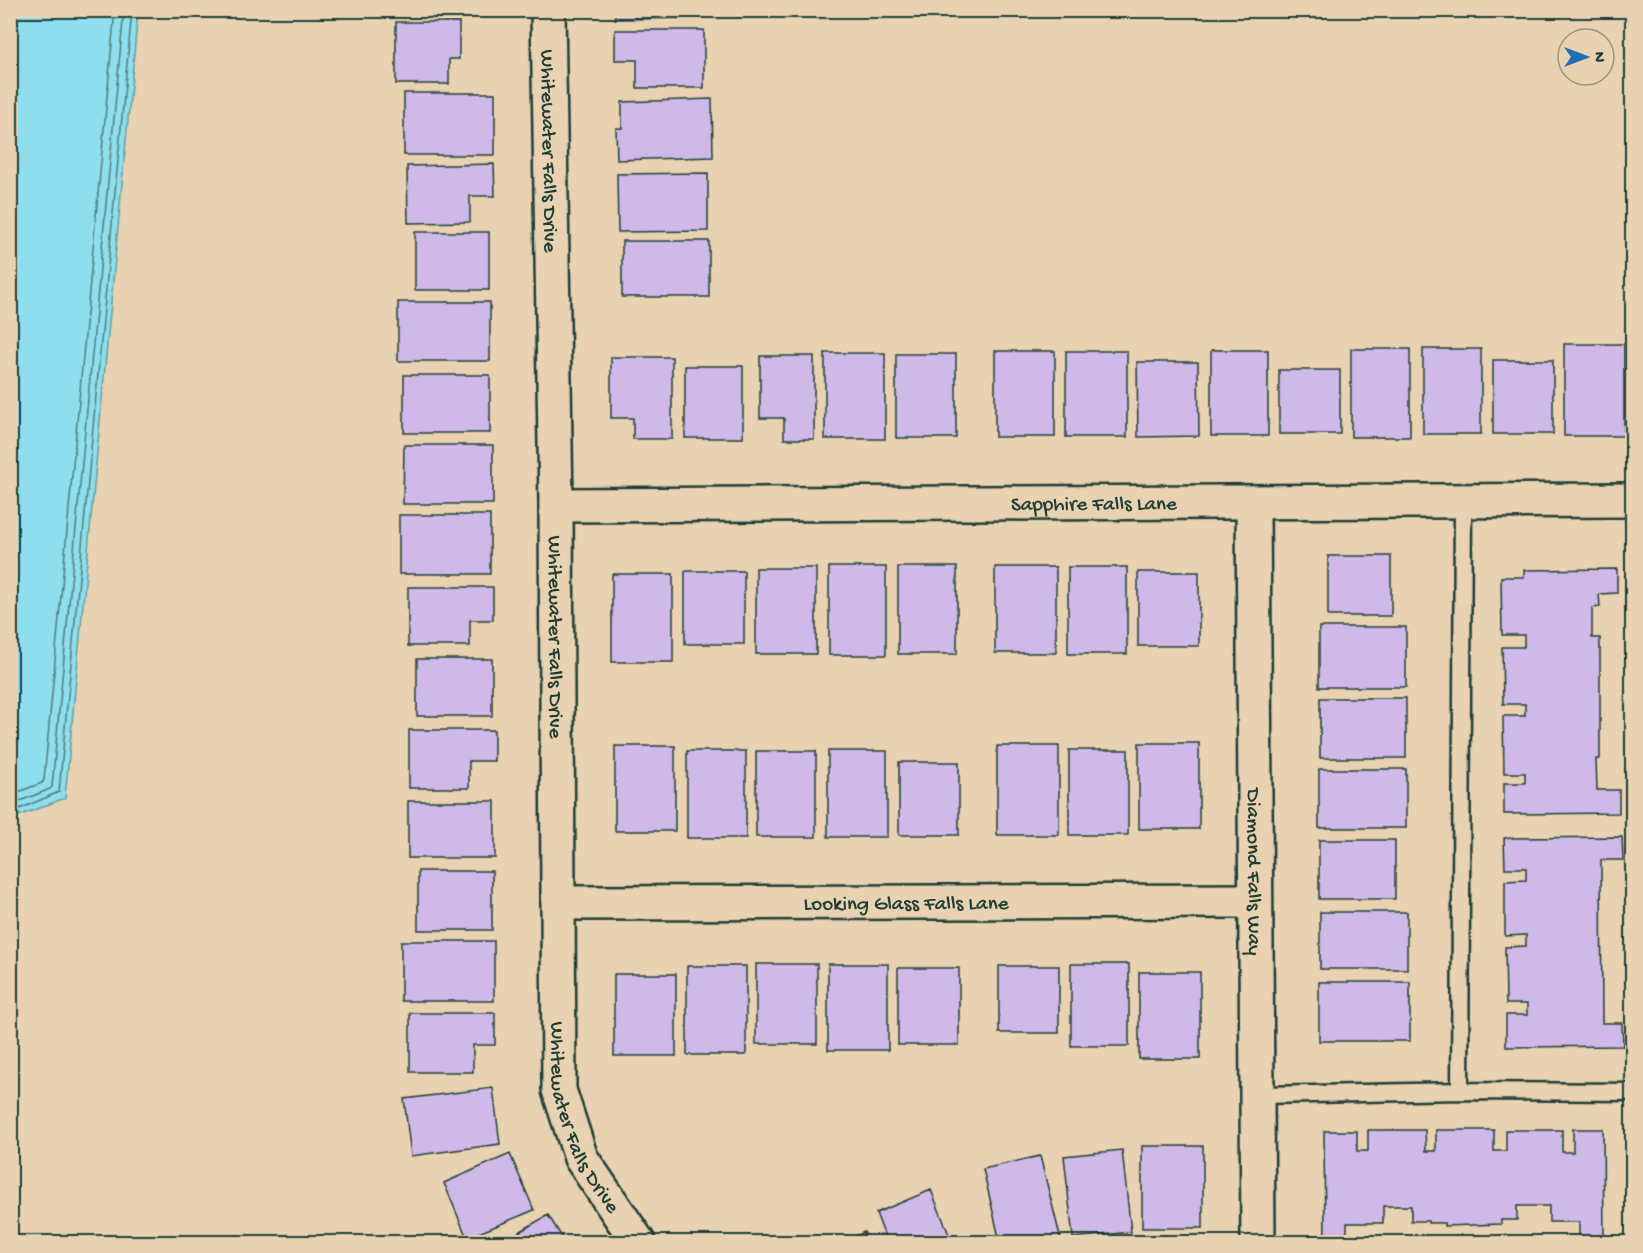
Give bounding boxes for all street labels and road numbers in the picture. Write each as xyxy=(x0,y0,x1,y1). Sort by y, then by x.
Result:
street label: Whitewater Falls Drive xyxy=(533,49,561,254)
street label: Sapphire Falls Lane xyxy=(1011,493,1178,519)
street label: Whitewater Falls Drive xyxy=(540,535,566,740)
street label: Diamond Falls Way xyxy=(1239,786,1265,956)
street label: Looking Glass Falls Lane xyxy=(803,893,1010,918)
street label: Whitewater Falls Drive xyxy=(543,1021,624,1220)

